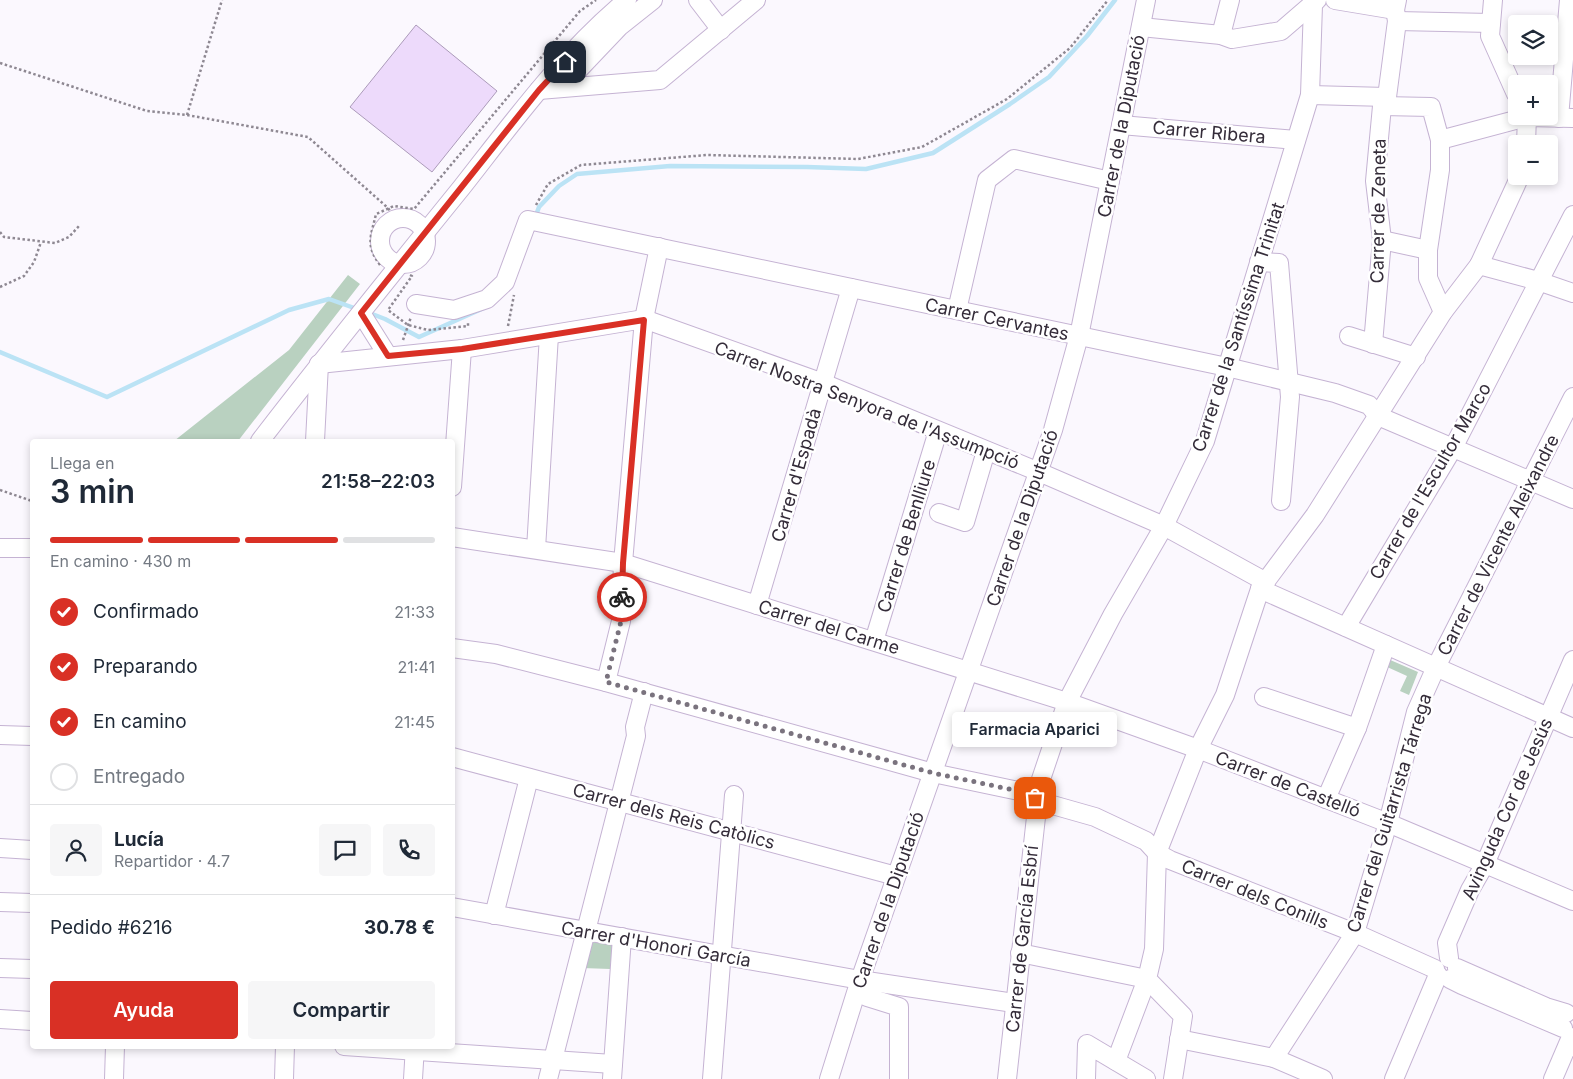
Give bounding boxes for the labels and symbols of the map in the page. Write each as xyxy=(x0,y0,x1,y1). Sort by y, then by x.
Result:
street label: Carrer de la Diputació xyxy=(1093,33,1149,219)
pin xyxy=(544,41,586,83)
street label: Carrer Ribera xyxy=(1152,117,1266,147)
street label: Carrer de Zeneta xyxy=(1366,138,1390,284)
street label: Carrer de la Santíssima Trinitat xyxy=(1188,200,1288,454)
street label: Carrer Cervantes xyxy=(923,294,1071,344)
street label: Carrer Nostra Senyora de l'Assumpció xyxy=(712,337,1022,473)
street label: Carrer de l'Escultor Marco xyxy=(1365,379,1495,583)
street label: Carrer d'Espadà xyxy=(767,406,825,544)
street label: Carrer de la Diputació xyxy=(982,427,1062,609)
street label: Carrer de Vicente Aleixandre xyxy=(1433,431,1563,659)
street label: Carrer de Benlliure xyxy=(873,457,939,615)
courier xyxy=(597,572,647,622)
street label: Carrer del Carme xyxy=(756,596,902,658)
street label: Carrer del Guitarrista Tárrega xyxy=(1343,691,1435,935)
callout: Farmacia Aparici xyxy=(952,713,1118,748)
street label: Avinguda Cor de Jesús xyxy=(1457,715,1557,903)
street label: Carrer de Castelló xyxy=(1212,747,1364,821)
pin xyxy=(1014,777,1056,819)
street label: Carrer dels Reis Catòlics xyxy=(571,779,777,853)
street label: Carrer de la Diputació xyxy=(848,809,928,991)
street label: Carrer de García Esbrí xyxy=(1002,844,1042,1034)
street label: Carrer dels Conills xyxy=(1178,855,1332,933)
street label: Carrer d'Honori García xyxy=(559,917,753,971)

